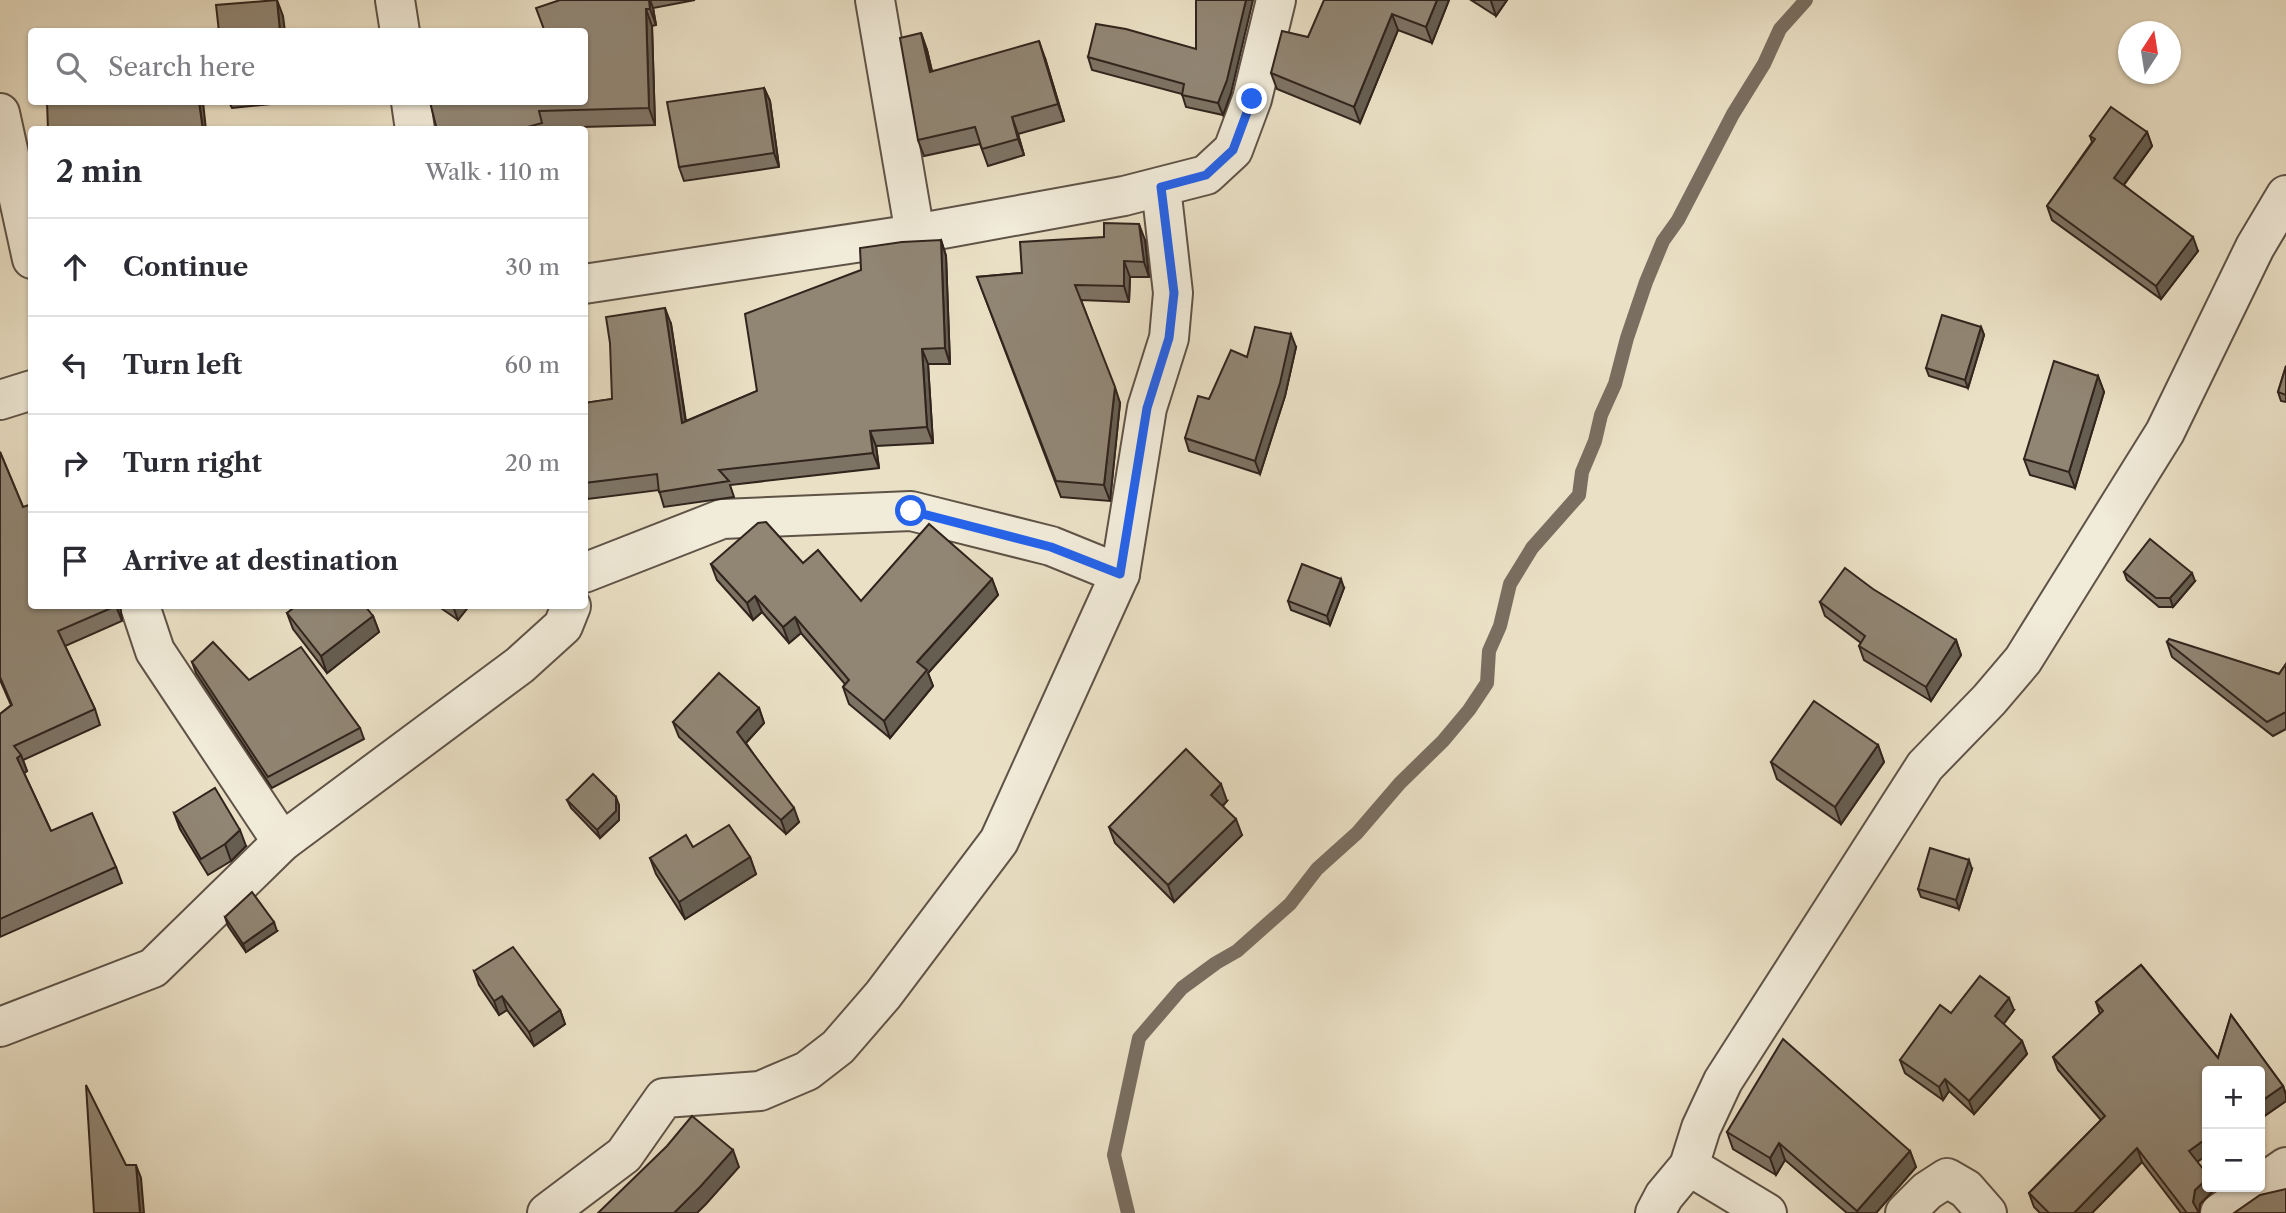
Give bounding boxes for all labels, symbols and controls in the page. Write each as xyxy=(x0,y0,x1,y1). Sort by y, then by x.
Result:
north arrow xyxy=(2118,21,2181,84)
search box xyxy=(28,28,588,105)
icon: search xyxy=(52,48,90,86)
text: Search here xyxy=(108,51,255,83)
route end xyxy=(1236,83,1267,114)
text: 2 min xyxy=(56,153,142,190)
text: Walk · 110 m xyxy=(425,158,560,186)
icon: ahead xyxy=(56,248,94,286)
text: Continue xyxy=(123,251,248,283)
text: 30 m xyxy=(505,253,560,281)
icon: left xyxy=(56,346,94,384)
text: Turn left xyxy=(123,349,242,381)
text: 60 m xyxy=(504,351,560,379)
icon: right xyxy=(56,444,94,482)
text: Turn right xyxy=(123,447,262,479)
text: 20 m xyxy=(505,449,560,477)
route start xyxy=(895,495,926,526)
icon: arrive xyxy=(56,542,94,580)
text: Arrive at destination xyxy=(123,545,398,577)
map controls xyxy=(2202,1066,2265,1192)
button: + xyxy=(2202,1066,2265,1129)
button: − xyxy=(2202,1129,2265,1192)

